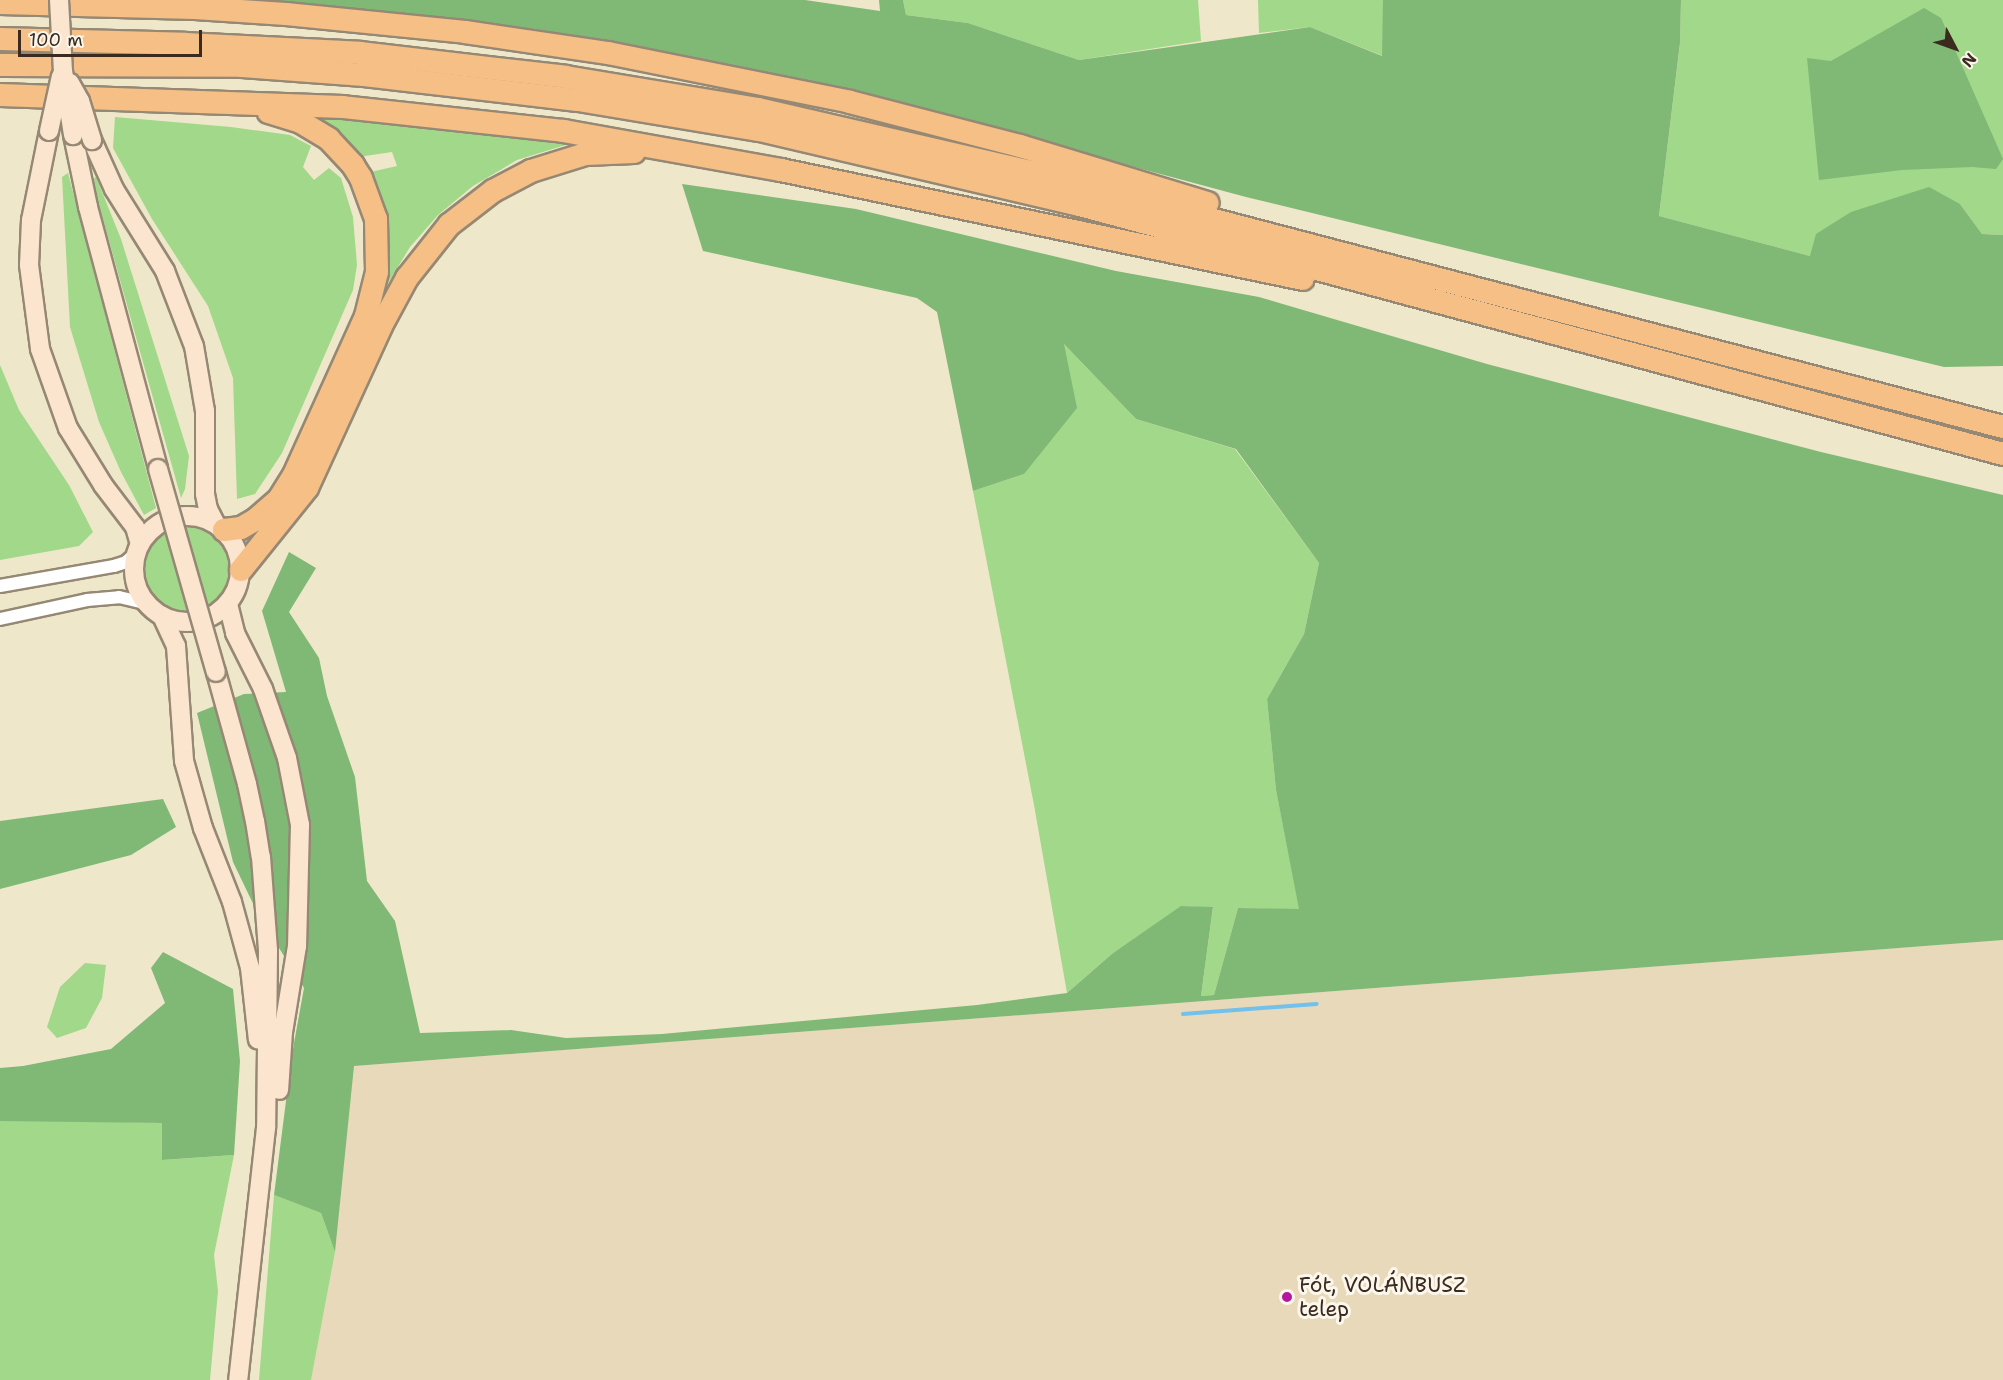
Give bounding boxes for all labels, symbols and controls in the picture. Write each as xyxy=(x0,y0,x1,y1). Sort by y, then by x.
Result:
scale bar xyxy=(21,18,206,56)
north arrow xyxy=(1925,18,1985,78)
text: 100 m xyxy=(29,28,83,52)
text: N xyxy=(1957,48,1981,72)
place label: Fót, VOLÁNBUSZ telep xyxy=(1299,1272,1466,1322)
marker: Fót, VOLÁNBUSZ telep xyxy=(1280,1290,1294,1304)

